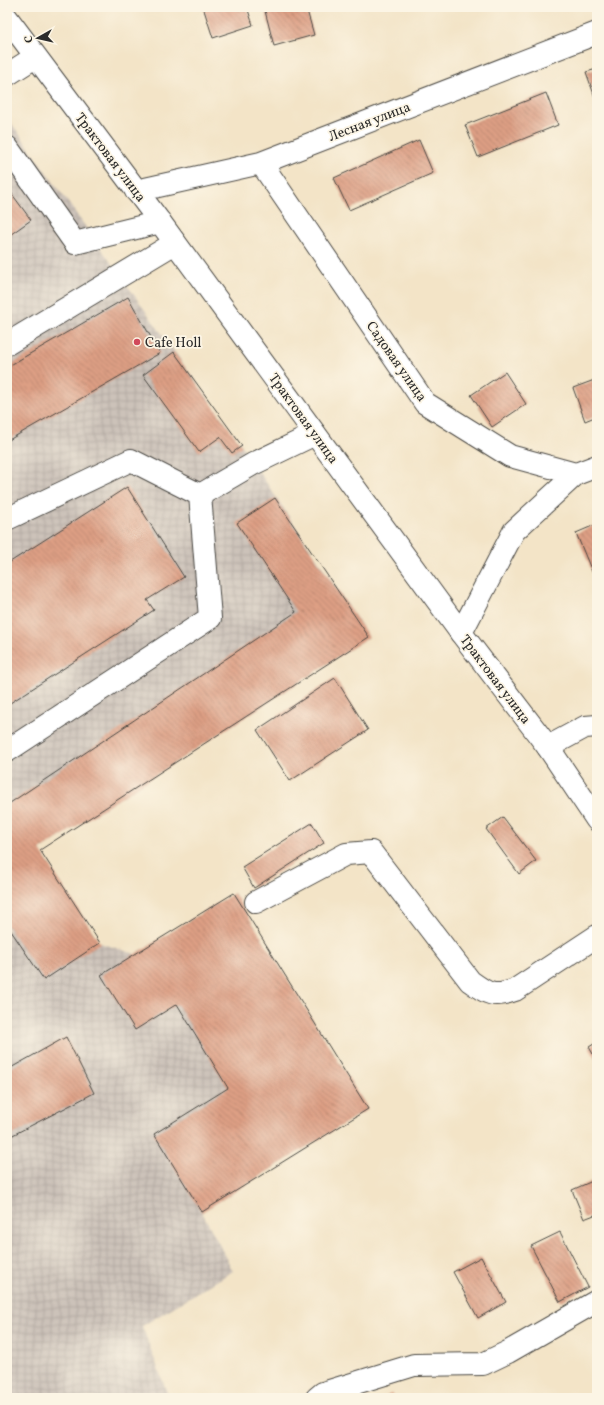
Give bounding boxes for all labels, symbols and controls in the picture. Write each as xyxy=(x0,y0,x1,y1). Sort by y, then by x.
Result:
north arrow xyxy=(18,18,58,58)
text: С xyxy=(22,35,38,44)
street label: Лесная улица xyxy=(326,98,413,147)
street label: Трактовая улица xyxy=(70,109,150,206)
street label: Садовая улица xyxy=(361,318,431,406)
place label: Cafe Holl xyxy=(145,334,202,353)
marker: Cafe Holl xyxy=(132,337,142,347)
street label: Трактовая улица xyxy=(264,370,342,468)
street label: Трактовая улица xyxy=(455,631,535,728)

